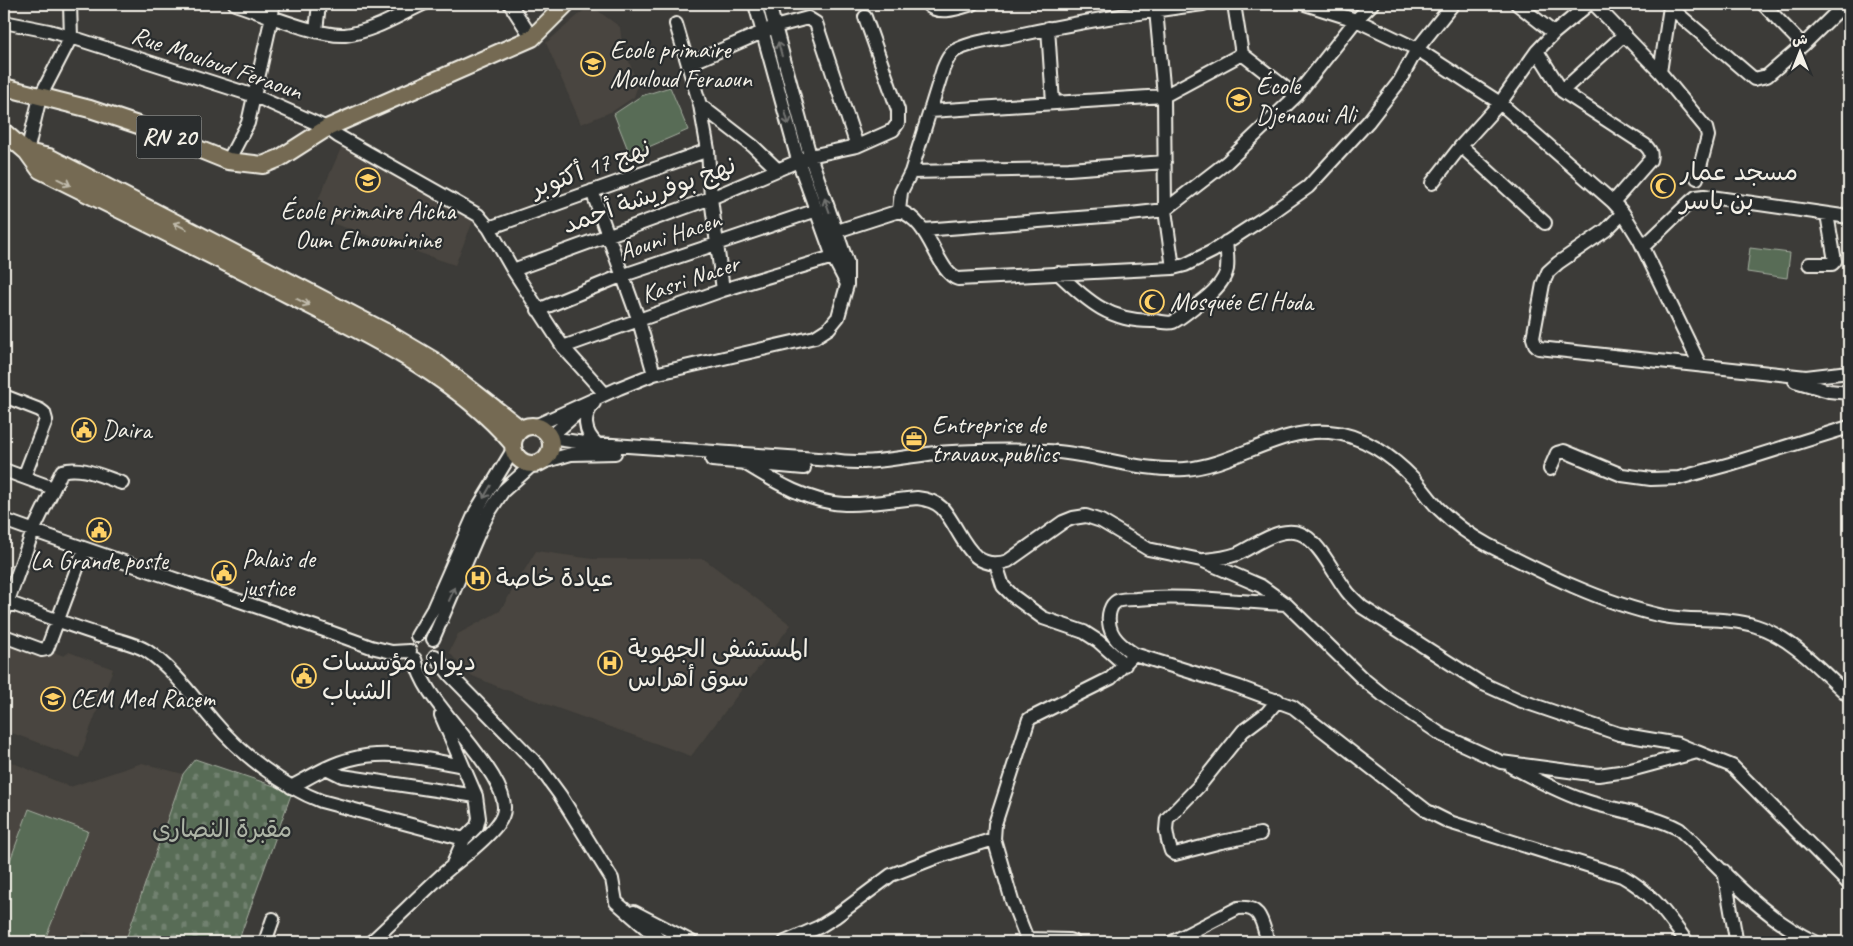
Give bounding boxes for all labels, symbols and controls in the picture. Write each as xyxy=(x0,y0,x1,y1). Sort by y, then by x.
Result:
street label: Rue Mouloud Feraoun xyxy=(128,19,307,107)
north arrow xyxy=(1776,28,1826,78)
text: ش xyxy=(1792,31,1808,48)
place label: Ecole primaire Mouloud Feraoun xyxy=(610,34,753,95)
one-way arrow xyxy=(775,42,784,58)
school or university icon: Ecole primaire Mouloud Feraoun xyxy=(580,51,606,77)
place label: École Djenaoui Ali xyxy=(1256,70,1359,131)
school or university icon: École Djenaoui Ali xyxy=(1226,87,1252,113)
one-way arrow xyxy=(782,110,792,126)
road number: RN 20 xyxy=(136,115,202,158)
street label: نهج 17 أكتوبر xyxy=(525,132,655,205)
street label: نهج بوفريشة أحمد xyxy=(558,149,740,241)
place label: مسجد عمار بن ياسر xyxy=(1678,156,1798,217)
school or university icon: École primaire Aicha Oum Elmouminine xyxy=(355,167,381,193)
mosque icon: مسجد عمار بن ياسر xyxy=(1650,173,1676,199)
one-way arrow xyxy=(57,177,72,187)
place label: École primaire Aicha Oum Elmouminine xyxy=(281,195,457,256)
one-way arrow xyxy=(822,197,831,213)
street label: Aouni Hacen xyxy=(615,203,727,268)
one-way arrow xyxy=(173,221,188,230)
street label: Kasri Nacer xyxy=(637,246,746,311)
place label: Mosquée El Hoda xyxy=(1170,286,1316,318)
mosque icon: Mosquée El Hoda xyxy=(1139,289,1165,315)
one-way arrow xyxy=(296,297,311,307)
place label: Entreprise de travaux publics xyxy=(932,409,1061,470)
place label: Daira xyxy=(102,414,154,446)
public building icon: Daira xyxy=(71,417,97,443)
office icon: Entreprise de travaux publics xyxy=(901,426,927,452)
one-way arrow xyxy=(482,484,492,499)
public building icon: La Grande poste xyxy=(86,517,112,543)
place label: Palais de justice xyxy=(240,543,317,604)
place label: La Grande poste xyxy=(30,545,170,577)
public building icon: Palais de justice xyxy=(211,560,237,586)
place label: عيادة خاصة xyxy=(496,562,613,594)
hospital icon: عيادة خاصة xyxy=(465,565,491,591)
one-way arrow xyxy=(448,587,457,602)
place label: المستشفى الجهوية سوق أهراس xyxy=(628,633,809,694)
place label: ديوان مؤسسات الشباب xyxy=(322,646,476,707)
hospital icon: المستشفى الجهوية سوق أهراس xyxy=(597,650,623,676)
public building icon: ديوان مؤسسات الشباب xyxy=(291,663,317,689)
place label: CEM Med Racem xyxy=(70,683,216,715)
school or university icon: CEM Med Racem xyxy=(40,686,66,712)
park label: مقبرة النصارى xyxy=(152,813,292,845)

